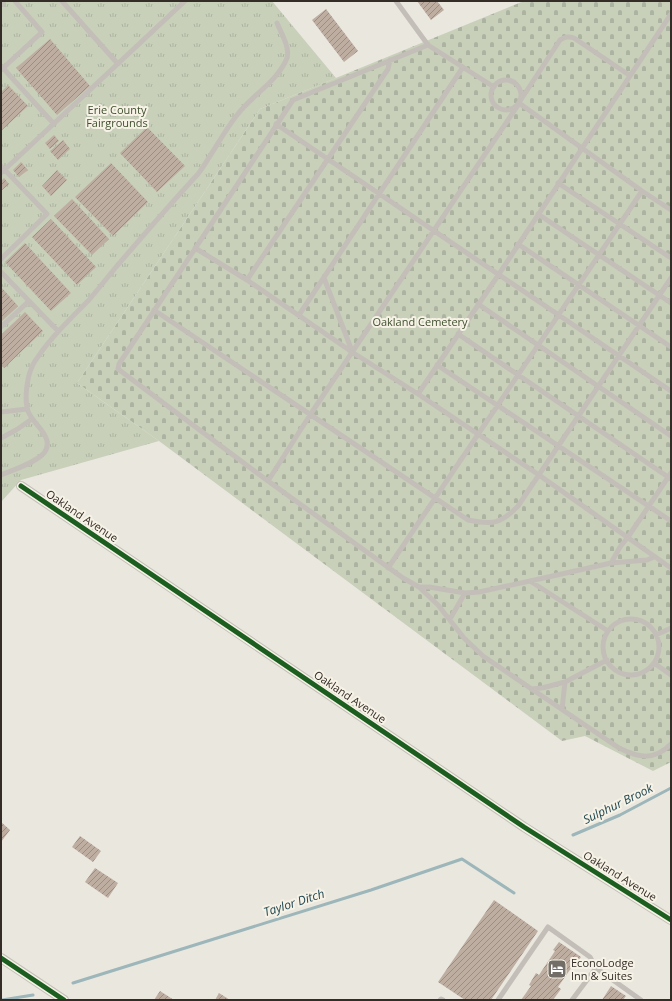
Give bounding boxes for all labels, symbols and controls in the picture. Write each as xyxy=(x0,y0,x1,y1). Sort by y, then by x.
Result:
park label: Erie County Fairgrounds xyxy=(86,102,148,130)
park label: Oakland Cemetery xyxy=(372,314,468,329)
street label: Oakland Avenue xyxy=(43,486,121,545)
street label: Oakland Avenue xyxy=(311,667,389,726)
water label: Sulphur Brook xyxy=(580,779,657,828)
street label: Oakland Avenue xyxy=(581,847,660,904)
water label: Taylor Ditch xyxy=(261,885,327,920)
place label: EconoLodge Inn & Suites xyxy=(571,955,634,983)
hotel icon: EconoLodge Inn & Suites xyxy=(546,958,568,980)

